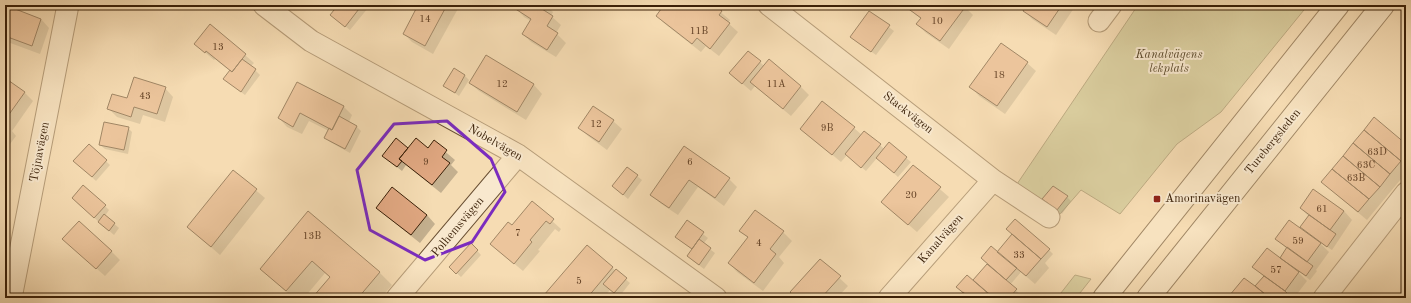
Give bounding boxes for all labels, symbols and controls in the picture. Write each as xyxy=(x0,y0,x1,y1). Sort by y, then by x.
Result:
house number: 14 xyxy=(419,14,431,24)
house number: 10 xyxy=(931,16,943,26)
house number: 11B xyxy=(690,26,708,36)
house number: 13 xyxy=(212,42,224,52)
park label: Kanalvägens lekplats xyxy=(1135,48,1202,75)
house number: 18 xyxy=(993,70,1005,80)
house number: 12 xyxy=(496,79,508,89)
house number: 11A xyxy=(766,79,786,89)
street label: Stackvägen xyxy=(881,90,936,136)
house number: 43 xyxy=(139,91,151,101)
street label: Turebergsleden xyxy=(1243,106,1303,177)
house number: 12 xyxy=(590,119,602,129)
street label: Töjnavägen xyxy=(28,120,52,183)
street label: Nobelvägen xyxy=(466,123,525,164)
house number: 9B xyxy=(821,123,833,133)
house number: 63D xyxy=(1367,147,1387,157)
house number: 9 xyxy=(423,157,429,167)
house number: 6 xyxy=(687,157,693,167)
house number: 63C xyxy=(1357,160,1375,170)
house number: 63B xyxy=(1347,173,1365,183)
house number: 20 xyxy=(905,190,917,200)
place label: Amorinavägen xyxy=(1165,193,1241,205)
street label: Polhemsvägen xyxy=(430,194,487,259)
marker: Amorinavägen xyxy=(1152,194,1162,204)
house number: 61 xyxy=(1316,204,1328,214)
street label: Kanalvägen xyxy=(916,211,966,266)
house number: 7 xyxy=(515,228,521,238)
house number: 13B xyxy=(303,231,321,241)
house number: 59 xyxy=(1292,236,1304,246)
house number: 4 xyxy=(756,238,762,248)
house number: 33 xyxy=(1013,250,1025,260)
house number: 57 xyxy=(1270,265,1282,275)
house number: 5 xyxy=(576,276,582,286)

